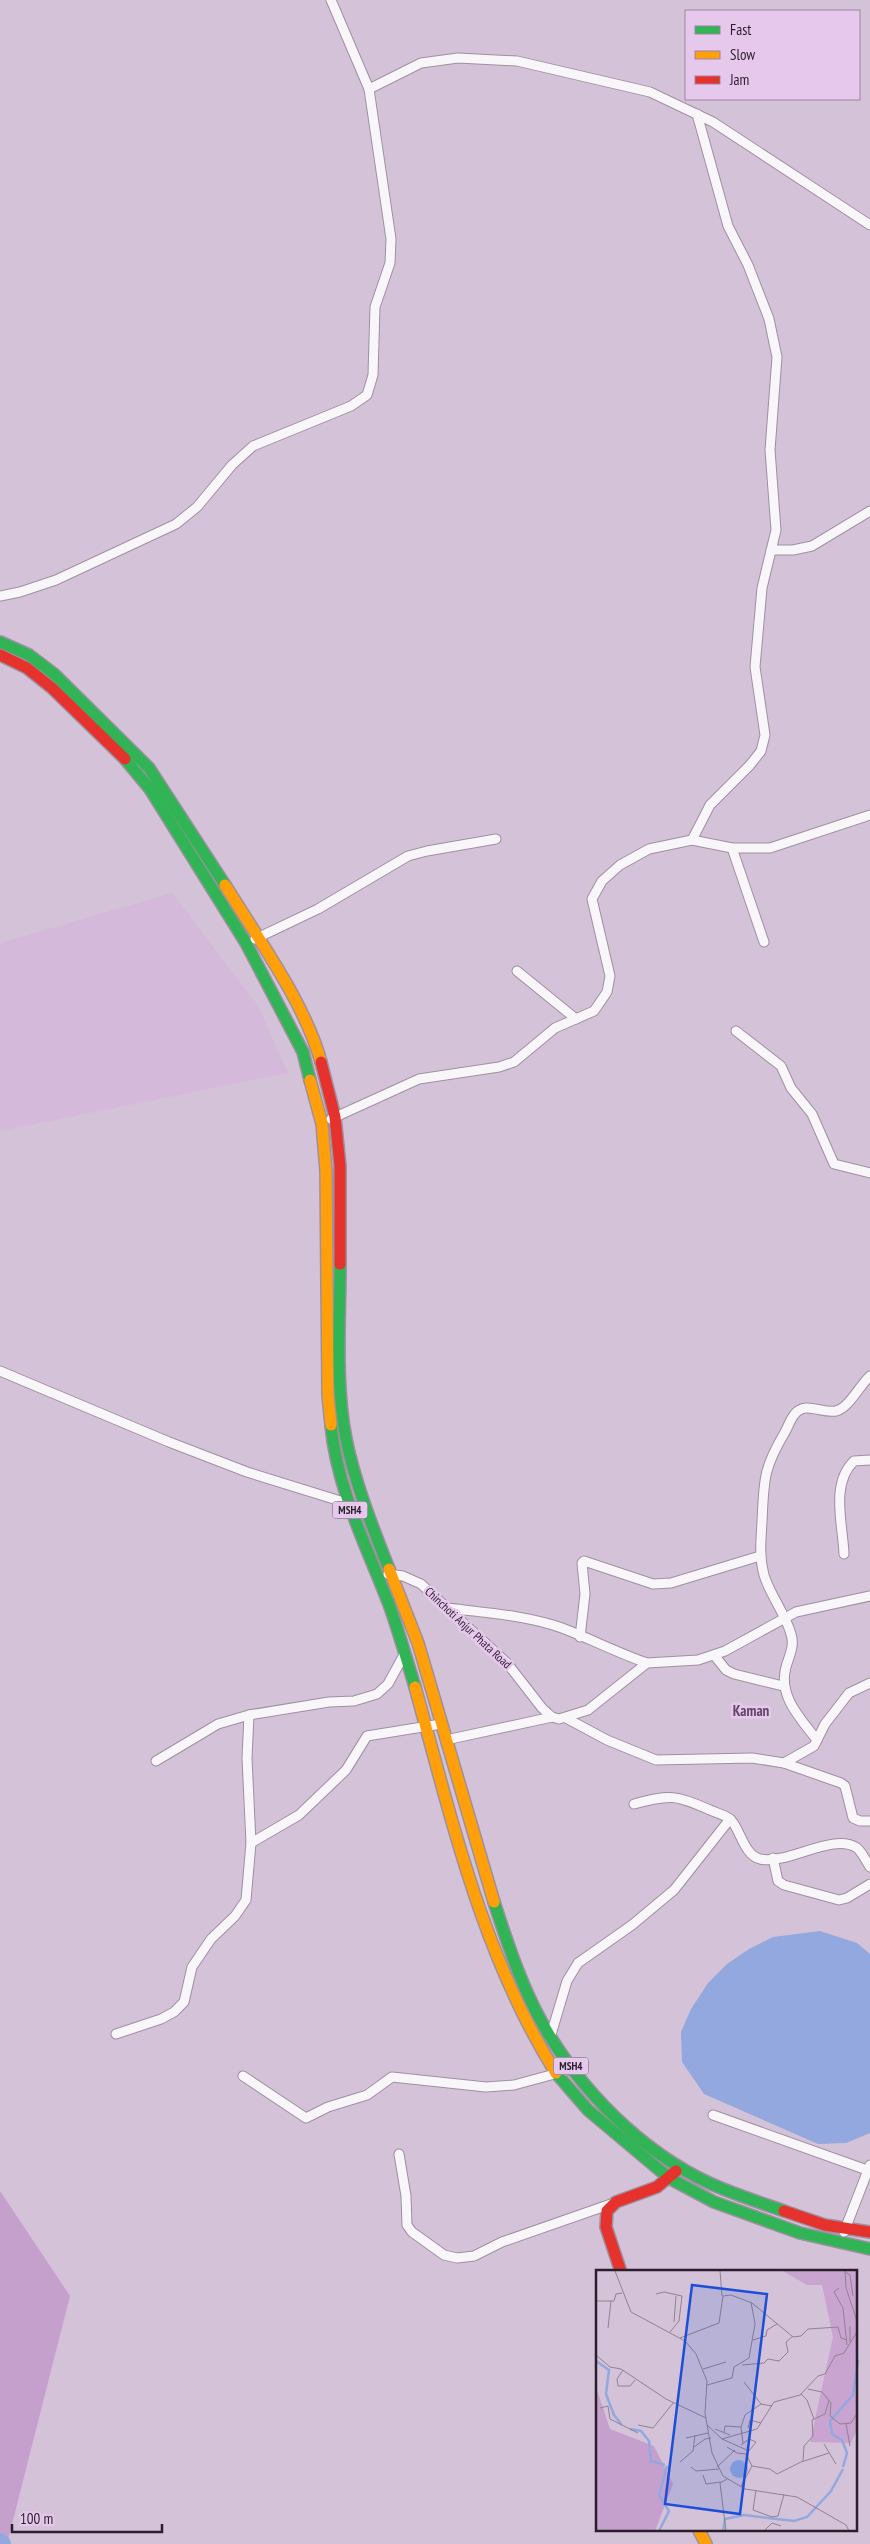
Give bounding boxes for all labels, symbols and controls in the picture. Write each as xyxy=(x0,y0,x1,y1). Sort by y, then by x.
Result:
legend xyxy=(685,10,860,100)
text: Fast xyxy=(730,20,751,39)
text: Slow xyxy=(730,45,755,64)
text: Jam xyxy=(729,70,749,89)
road number: MSH4 xyxy=(332,1502,368,1518)
street label: Chinchoti Anjur Phata Road xyxy=(422,1584,515,1672)
district label: Kaman xyxy=(733,1701,770,1720)
road number: MSH4 xyxy=(554,2058,588,2074)
inset map xyxy=(596,2270,858,2532)
scale bar xyxy=(12,2502,162,2534)
text: 100 m xyxy=(20,2509,53,2528)

